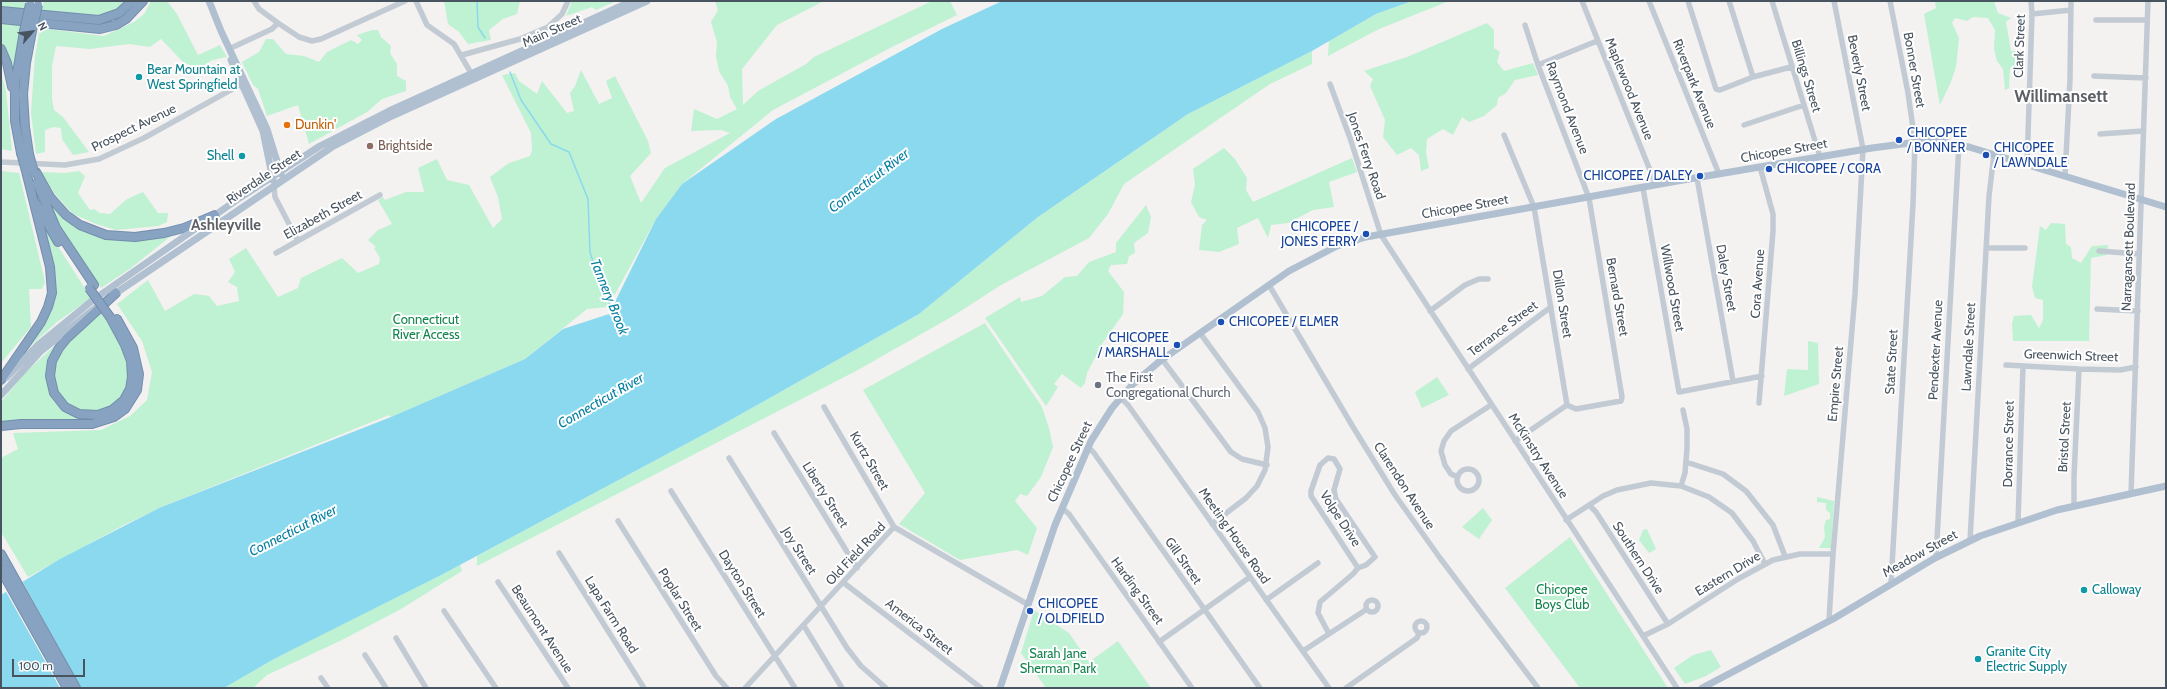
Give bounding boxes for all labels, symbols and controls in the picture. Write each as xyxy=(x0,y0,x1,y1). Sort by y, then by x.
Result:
street label: Main Street xyxy=(520,11,584,51)
north arrow xyxy=(12,12,52,52)
street label: Clark Street xyxy=(2011,14,2029,78)
text: N xyxy=(35,20,51,33)
street label: Bonner Street xyxy=(1900,31,1928,109)
street label: Beverly Street xyxy=(1844,34,1874,112)
street label: Maplewood Avenue xyxy=(1601,36,1657,142)
street label: Riverpark Avenue xyxy=(1669,37,1719,131)
street label: Billings Street xyxy=(1788,38,1824,114)
street label: Raymond Avenue xyxy=(1542,60,1592,156)
place label: Bear Mountain at West Springfield xyxy=(147,62,240,93)
marker: Bear Mountain at West Springfield xyxy=(134,72,144,82)
district label: Willimansett xyxy=(2014,87,2108,107)
street label: Prospect Avenue xyxy=(89,101,179,155)
street label: Jones Ferry Road xyxy=(1344,110,1388,202)
place label: Dunkin' xyxy=(295,117,336,133)
marker: Dunkin' xyxy=(282,120,292,130)
place label: CHICOPEE / BONNER xyxy=(1907,125,1967,156)
marker: CHICOPEE / BONNER xyxy=(1894,135,1904,145)
street label: Chicopee Street xyxy=(1739,136,1829,166)
place label: Brightside xyxy=(378,138,432,154)
place label: CHICOPEE / LAWNDALE xyxy=(1994,140,2068,171)
marker: Brightside xyxy=(365,141,375,151)
water label: Connecticut River xyxy=(825,145,913,217)
street label: Riverdale Street xyxy=(224,146,304,208)
place label: Shell xyxy=(207,148,234,164)
marker: CHICOPEE / LAWNDALE xyxy=(1981,150,1991,160)
marker: Shell xyxy=(237,151,247,161)
place label: CHICOPEE / CORA xyxy=(1777,161,1881,177)
marker: CHICOPEE / CORA xyxy=(1764,164,1774,174)
place label: CHICOPEE / DALEY xyxy=(1583,168,1692,184)
marker: CHICOPEE / DALEY xyxy=(1695,171,1705,181)
street label: Narragansett Boulevard xyxy=(2119,183,2139,311)
street label: Elizabeth Street xyxy=(281,187,365,243)
street label: Chicopee Street xyxy=(1420,192,1510,222)
district label: Ashleyville xyxy=(191,217,261,235)
place label: CHICOPEE / JONES FERRY xyxy=(1281,219,1358,250)
marker: CHICOPEE / JONES FERRY xyxy=(1361,229,1371,239)
street label: Willwood Street xyxy=(1657,243,1687,333)
street label: Daley Street xyxy=(1712,243,1740,313)
street label: Cora Avenue xyxy=(1748,249,1768,319)
water label: Tannery Brook xyxy=(586,256,632,338)
street label: Bernard Street xyxy=(1602,256,1632,338)
street label: Dillon Street xyxy=(1549,269,1575,339)
street label: Terrance Street xyxy=(1465,298,1541,360)
street label: Pendexter Avenue xyxy=(1926,299,1946,401)
street label: Lawndale Street xyxy=(1959,302,1979,392)
park label: Connecticut River Access xyxy=(392,312,460,343)
place label: CHICOPEE / ELMER xyxy=(1229,314,1338,330)
marker: CHICOPEE / ELMER xyxy=(1216,317,1226,327)
street label: State Street xyxy=(1883,329,1901,395)
place label: CHICOPEE / MARSHALL xyxy=(1098,330,1169,361)
marker: CHICOPEE / MARSHALL xyxy=(1172,340,1182,350)
street label: Empire Street xyxy=(1825,346,1847,422)
street label: Greenwich Street xyxy=(2023,347,2119,365)
water label: Connecticut River xyxy=(555,370,647,432)
place label: The First Congregational Church xyxy=(1106,370,1230,401)
marker: The First Congregational Church xyxy=(1093,380,1103,390)
street label: Dorrance Street xyxy=(2000,400,2018,488)
street label: Bristol Street xyxy=(2055,401,2075,473)
street label: McKinstry Avenue xyxy=(1505,410,1571,502)
street label: Chicopee Street xyxy=(1044,419,1096,505)
street label: Kurtz Street xyxy=(846,429,892,493)
street label: Clarendon Avenue xyxy=(1370,439,1438,533)
street label: Liberty Street xyxy=(799,459,851,531)
street label: Meeting House Road xyxy=(1195,485,1273,587)
street label: Volpe Drive xyxy=(1316,488,1364,550)
water label: Connecticut River xyxy=(246,502,340,560)
street label: Old Field Road xyxy=(823,519,889,589)
street label: Southern Drive xyxy=(1609,519,1667,597)
street label: Joy Street xyxy=(778,524,820,578)
street label: Meadow Street xyxy=(1880,527,1960,581)
street label: Gill Street xyxy=(1161,534,1205,588)
street label: Dayton Street xyxy=(715,547,769,621)
street label: Eastern Drive xyxy=(1693,548,1763,600)
street label: Harding Street xyxy=(1107,554,1167,628)
street label: Poplar Street xyxy=(654,566,706,634)
street label: Lapa Farm Road xyxy=(581,574,641,656)
street label: Beaumont Avenue xyxy=(508,582,576,676)
park label: Chicopee Boys Club xyxy=(1535,582,1589,613)
place label: Calloway xyxy=(2092,582,2141,598)
marker: Calloway xyxy=(2079,585,2089,595)
street label: America Street xyxy=(882,596,956,658)
place label: CHICOPEE / OLDFIELD xyxy=(1038,596,1104,627)
marker: CHICOPEE / OLDFIELD xyxy=(1025,606,1035,616)
place label: Granite City Electric Supply xyxy=(1986,644,2067,675)
park label: Sarah Jane Sherman Park xyxy=(1020,646,1096,677)
scale bar xyxy=(14,651,87,677)
marker: Granite City Electric Supply xyxy=(1973,654,1983,664)
text: 100 m xyxy=(19,658,53,673)

